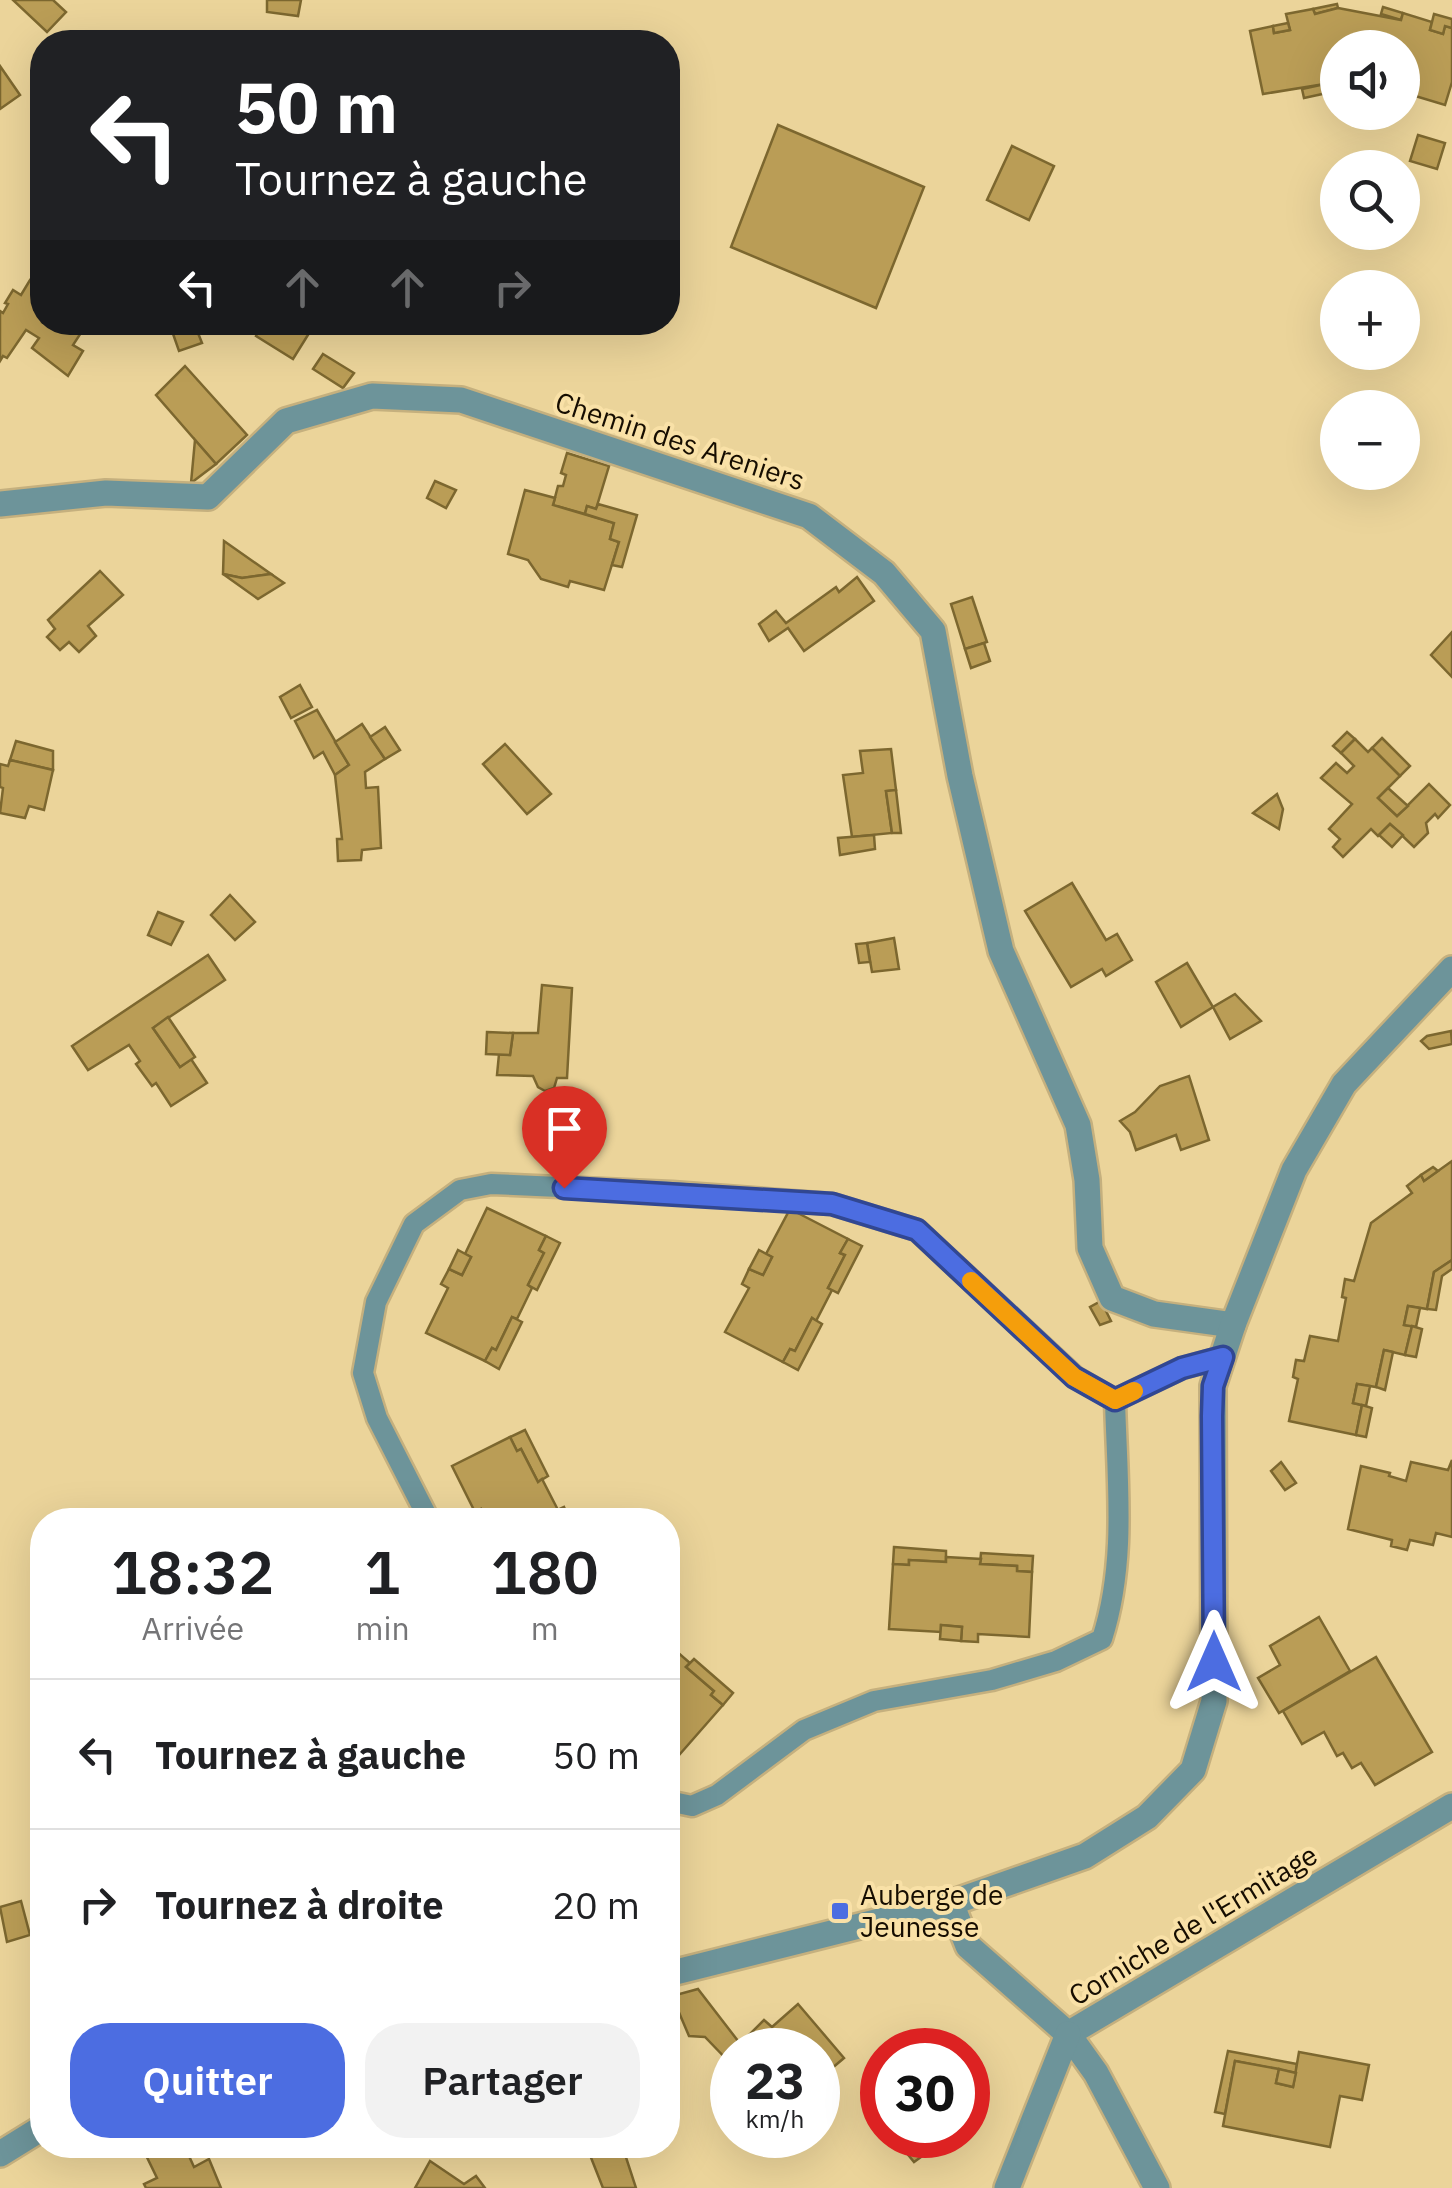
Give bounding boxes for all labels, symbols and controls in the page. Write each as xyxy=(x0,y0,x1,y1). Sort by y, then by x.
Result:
map controls xyxy=(1320,30,1420,490)
button: sound xyxy=(1320,30,1420,130)
text: 50 m xyxy=(235,61,398,152)
icon: left xyxy=(70,70,200,200)
text: Tournez à gauche xyxy=(235,149,587,207)
button: search xyxy=(1320,150,1420,250)
icon: left xyxy=(170,260,225,315)
icon: ahead xyxy=(275,260,330,315)
icon: ahead xyxy=(380,260,435,315)
icon: right xyxy=(485,260,540,315)
button: + xyxy=(1320,270,1420,370)
street label: Chemin des Areniers xyxy=(551,383,810,498)
button: − xyxy=(1320,390,1420,490)
pin xyxy=(522,1086,607,1189)
icon: arrive xyxy=(537,1101,592,1156)
text: 18:32 xyxy=(111,1532,274,1611)
text: 1 xyxy=(365,1532,401,1611)
text: 180 xyxy=(491,1532,599,1611)
text: Arrivée xyxy=(141,1607,244,1649)
text: min xyxy=(355,1607,410,1649)
text: m xyxy=(531,1607,559,1649)
position arrow xyxy=(1162,1610,1266,1714)
icon: left xyxy=(70,1727,125,1782)
text: Tournez à gauche xyxy=(155,1730,466,1779)
text: 50 m xyxy=(552,1730,640,1779)
street label: Corniche de l'Ermitage xyxy=(1062,1836,1324,2013)
place label: Auberge de Jeunesse xyxy=(860,1876,1003,1945)
icon: right xyxy=(70,1877,125,1932)
text: Tournez à droite xyxy=(155,1880,444,1929)
text: 20 m xyxy=(552,1880,640,1929)
marker: Auberge de Jeunesse xyxy=(829,1900,851,1922)
button: Quitter xyxy=(70,2023,345,2138)
button: Partager xyxy=(365,2023,640,2138)
speed limit sign: 30 xyxy=(860,2028,990,2158)
text: 23 xyxy=(745,2048,805,2113)
text: km/h xyxy=(746,2102,804,2135)

